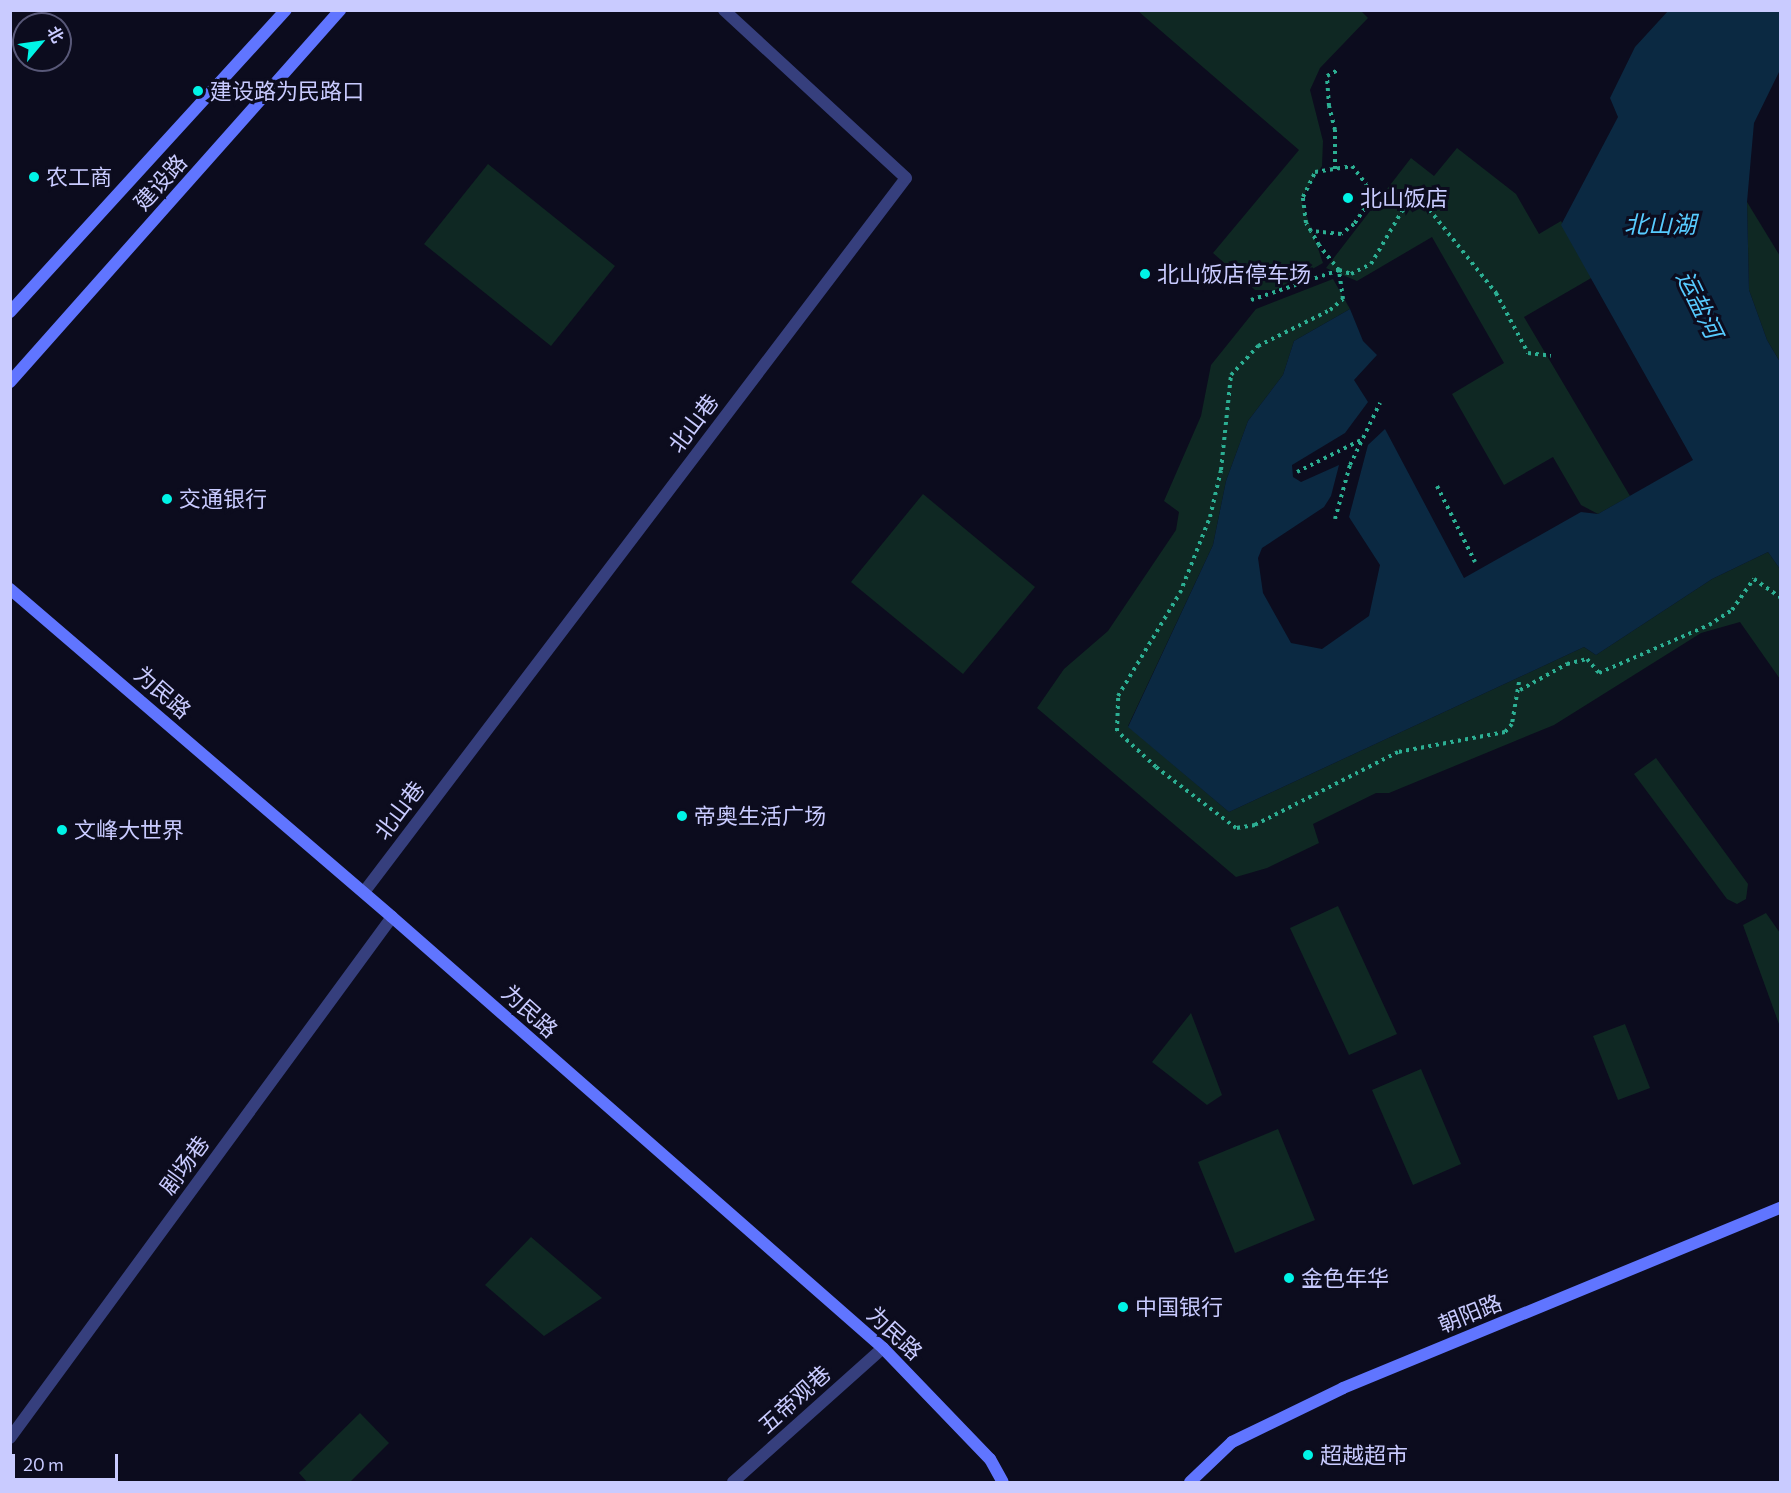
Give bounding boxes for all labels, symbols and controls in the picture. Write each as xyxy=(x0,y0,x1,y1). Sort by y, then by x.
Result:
north arrow xyxy=(12,12,72,72)
text: 北 xyxy=(44,22,69,46)
place label: 建设路为民路口 xyxy=(210,78,364,104)
marker: 建设路为民路口 xyxy=(191,84,205,98)
street label: 建设路 xyxy=(128,149,192,215)
place label: 农工商 xyxy=(46,164,112,190)
marker: 农工商 xyxy=(27,170,41,184)
place label: 北山饭店 xyxy=(1360,185,1448,211)
marker: 北山饭店 xyxy=(1341,191,1355,205)
water label: 北山湖 xyxy=(1624,210,1696,238)
place label: 北山饭店停车场 xyxy=(1157,261,1311,287)
water label: 运盐河 xyxy=(1671,265,1729,343)
marker: 北山饭店停车场 xyxy=(1138,267,1152,281)
street label: 北山巷 xyxy=(663,389,723,457)
place label: 交通银行 xyxy=(179,486,267,512)
marker: 交通银行 xyxy=(160,492,174,506)
street label: 为民路 xyxy=(129,660,197,724)
street label: 北山巷 xyxy=(369,776,429,844)
place label: 帝奥生活广场 xyxy=(694,803,826,829)
marker: 帝奥生活广场 xyxy=(675,809,689,823)
place label: 文峰大世界 xyxy=(74,817,184,843)
marker: 文峰大世界 xyxy=(55,823,69,837)
street label: 为民路 xyxy=(497,979,563,1043)
street label: 剧场巷 xyxy=(154,1131,214,1199)
place label: 金色年华 xyxy=(1301,1265,1389,1291)
marker: 金色年华 xyxy=(1282,1271,1296,1285)
street label: 朝阳路 xyxy=(1434,1288,1506,1338)
place label: 中国银行 xyxy=(1135,1294,1223,1320)
marker: 中国银行 xyxy=(1116,1300,1130,1314)
street label: 为民路 xyxy=(862,1301,928,1365)
street label: 五帝观巷 xyxy=(752,1360,836,1438)
scale bar xyxy=(15,1442,122,1480)
place label: 超越超市 xyxy=(1320,1442,1408,1468)
marker: 超越超市 xyxy=(1301,1448,1315,1462)
text: 20 m xyxy=(23,1453,64,1475)

